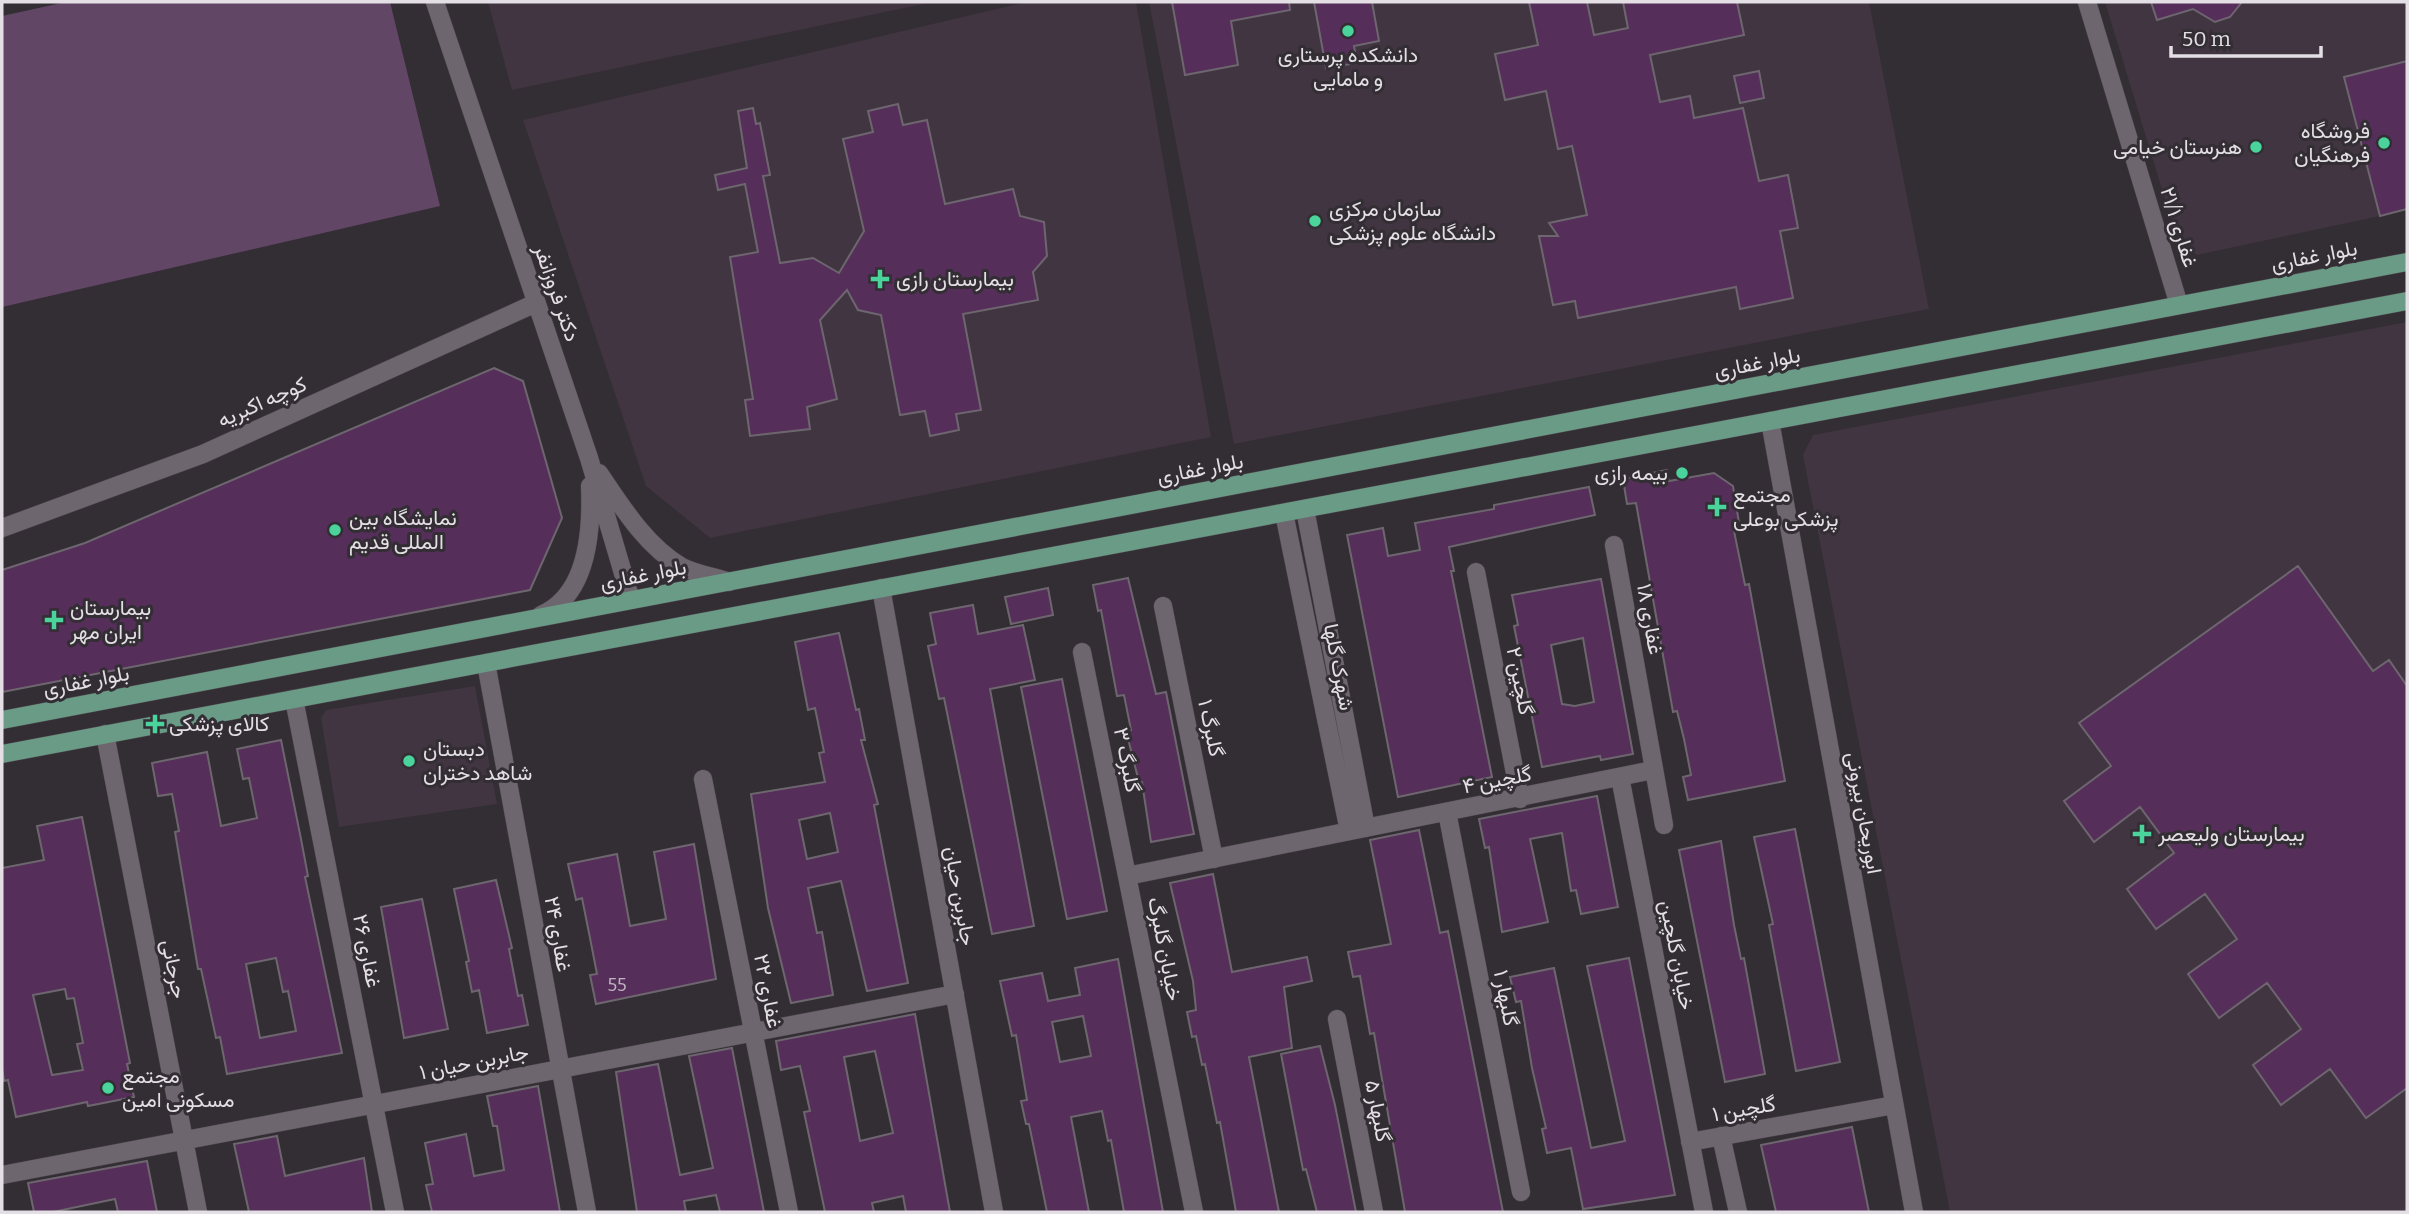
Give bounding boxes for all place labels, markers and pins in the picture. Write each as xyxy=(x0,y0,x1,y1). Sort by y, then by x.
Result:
marker: دانشکده پرستاری و مامایی xyxy=(1340,23,1356,39)
place label: دانشکده پرستاری و مامایی xyxy=(1278,42,1418,92)
place label: فروشگاه فرهنگیان xyxy=(2294,118,2370,168)
place label: هنرستان خیامی xyxy=(2113,134,2242,160)
marker: فروشگاه فرهنگیان xyxy=(2376,135,2392,151)
marker: هنرستان خیامی xyxy=(2248,139,2264,155)
place label: سازمان مرکزی دانشگاه علوم پزشکی xyxy=(1329,196,1496,247)
marker: سازمان مرکزی دانشگاه علوم پزشکی xyxy=(1307,213,1323,229)
place label: بیمارستان رازی xyxy=(896,266,1014,292)
marker: بیمارستان رازی xyxy=(870,269,890,289)
place label: بیمه رازی xyxy=(1594,460,1668,486)
marker: بیمه رازی xyxy=(1674,465,1690,481)
place label: مجتمع پزشکی بوعلی xyxy=(1733,482,1839,533)
marker: مجتمع پزشکی بوعلی xyxy=(1707,497,1727,517)
place label: نمایشگاه بین المللی قدیم xyxy=(349,505,457,556)
marker: نمایشگاه بین المللی قدیم xyxy=(327,522,343,538)
place label: بیمارستان ایران مهر xyxy=(69,595,151,645)
marker: بیمارستان ایران مهر xyxy=(44,610,64,630)
place label: کالای پزشکی xyxy=(169,711,269,738)
marker: کالای پزشکی xyxy=(147,716,163,732)
place label: دبستان شاهد دختران xyxy=(423,736,532,786)
marker: دبستان شاهد دختران xyxy=(401,753,417,769)
place label: بیمارستان ولیعصر xyxy=(2157,821,2305,847)
marker: بیمارستان ولیعصر xyxy=(2132,824,2152,844)
place label: مجتمع مسکونی امین xyxy=(122,1063,234,1113)
marker: مجتمع مسکونی امین xyxy=(100,1080,116,1096)

